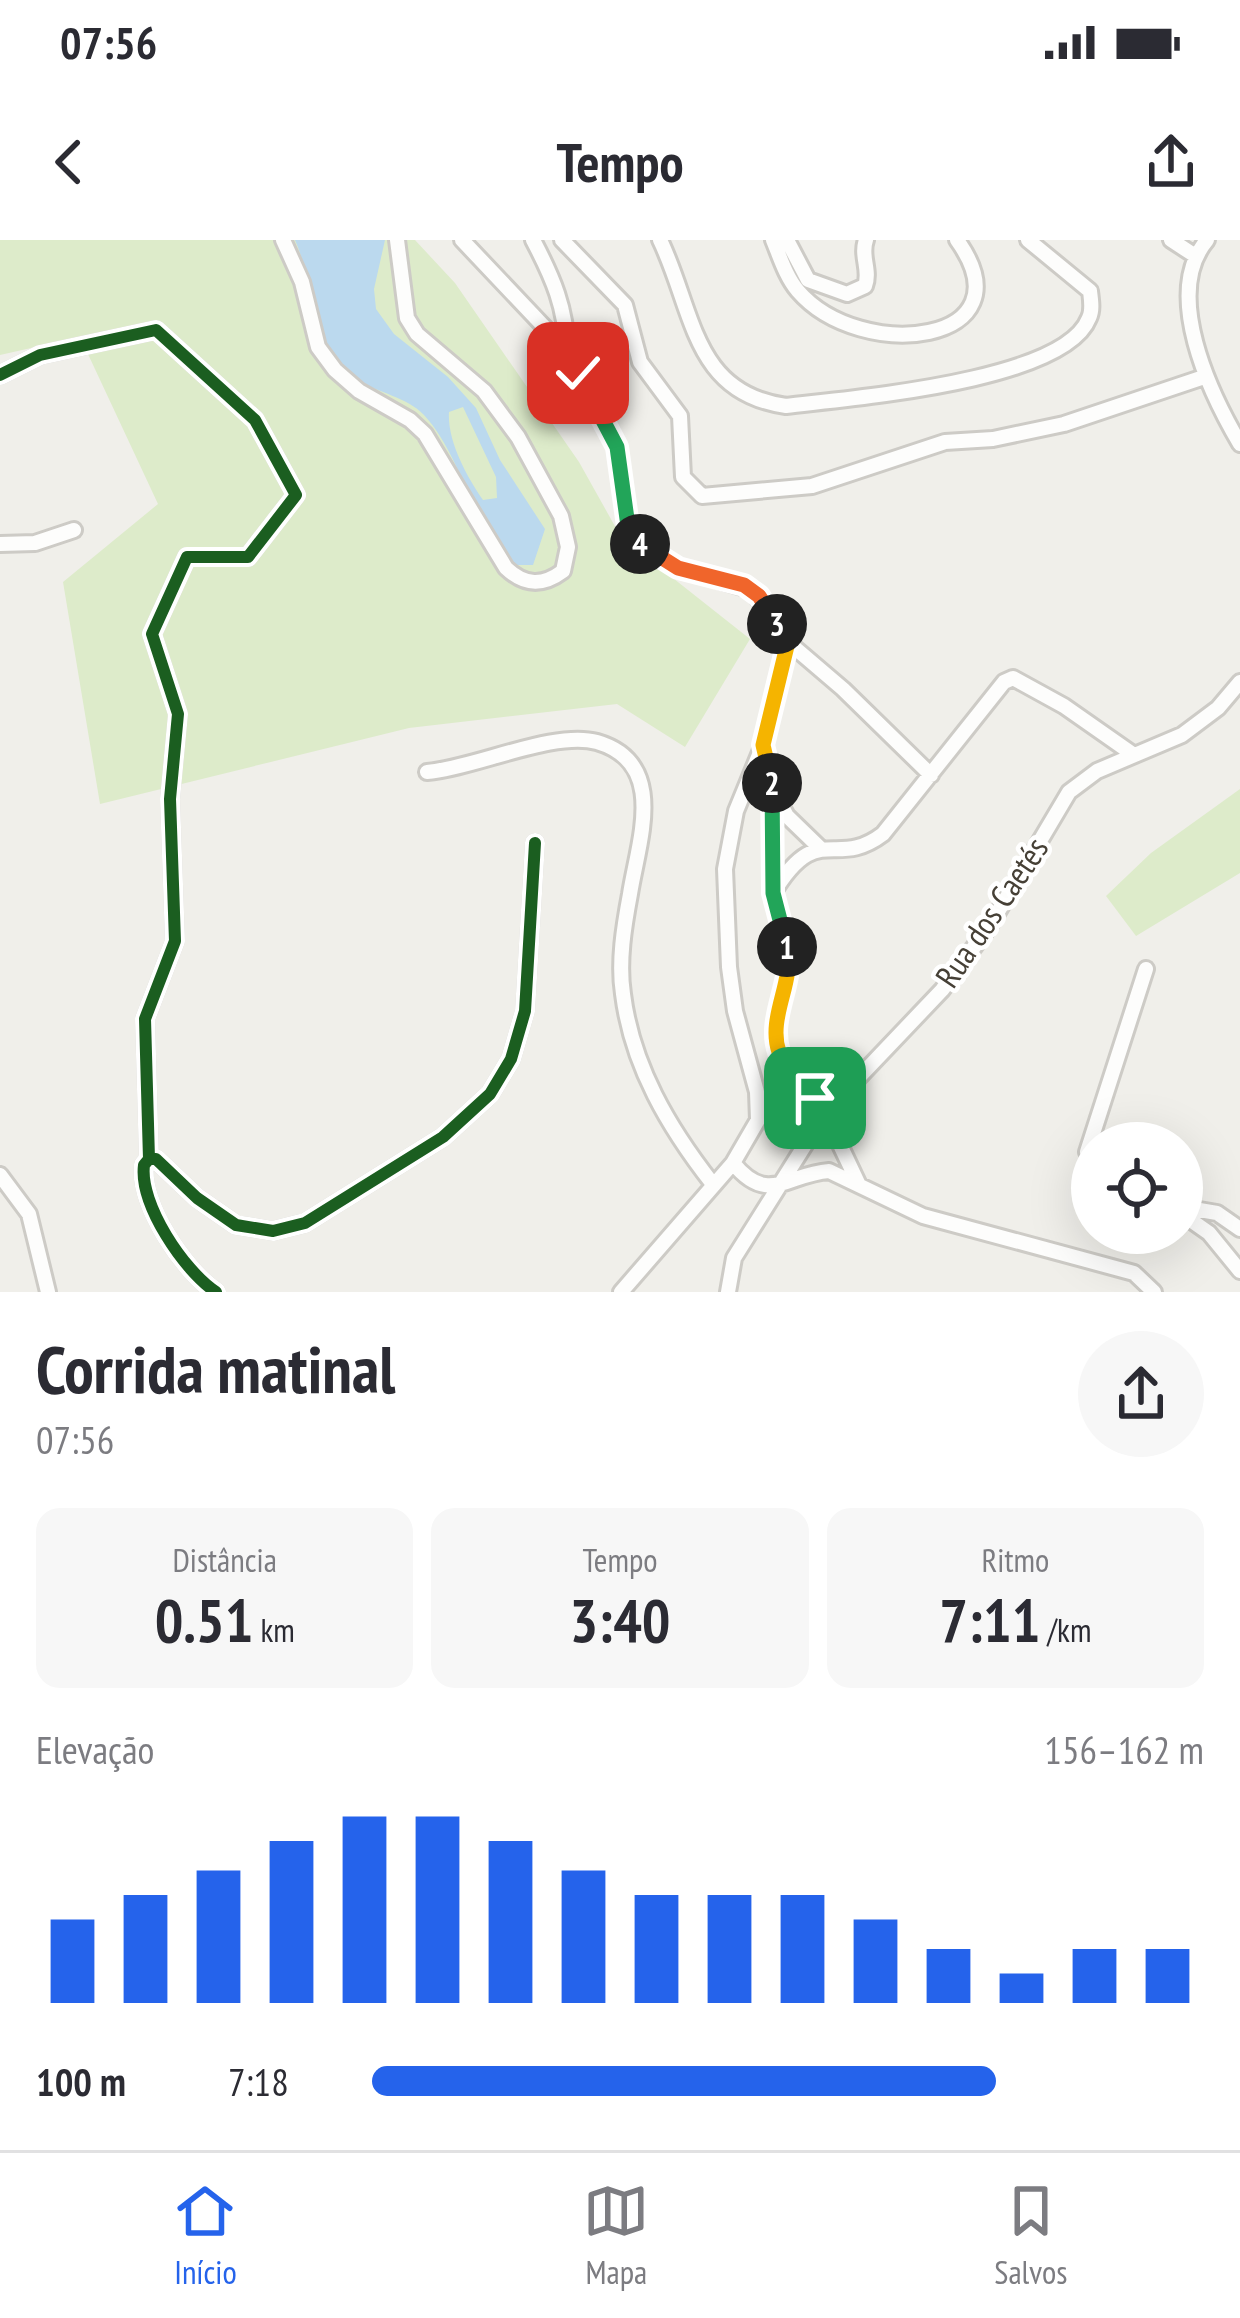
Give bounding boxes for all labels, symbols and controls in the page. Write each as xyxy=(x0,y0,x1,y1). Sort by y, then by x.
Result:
text: 07:56 xyxy=(60,13,157,71)
text: Tempo xyxy=(556,127,684,197)
icon: back xyxy=(36,129,102,195)
icon: share xyxy=(1138,129,1204,195)
pin xyxy=(527,322,629,424)
icon: check xyxy=(545,340,611,406)
pin: 4 xyxy=(610,514,670,574)
text: 4 xyxy=(632,522,648,565)
pin: 3 xyxy=(747,594,807,654)
text: 3 xyxy=(769,602,785,645)
pin: 2 xyxy=(742,753,802,813)
text: 2 xyxy=(764,761,780,804)
street label: Rua dos Caetés xyxy=(925,829,1057,995)
pin: 1 xyxy=(757,917,817,977)
text: 1 xyxy=(779,925,795,968)
pin xyxy=(764,1047,866,1149)
icon: arrive xyxy=(782,1065,848,1131)
map controls xyxy=(1071,1122,1203,1254)
button: locate xyxy=(1071,1122,1203,1254)
text: Corrida matinal xyxy=(36,1326,395,1411)
button: share xyxy=(1078,1331,1204,1457)
text: 07:56 xyxy=(36,1414,114,1465)
text: Distância xyxy=(172,1538,277,1581)
text: Tempo xyxy=(582,1538,658,1581)
text: Ritmo xyxy=(981,1538,1049,1581)
text: 0.51 xyxy=(155,1581,253,1659)
text: 3:40 xyxy=(569,1581,671,1659)
text: 7:11 xyxy=(939,1581,1040,1659)
text: km xyxy=(253,1608,295,1651)
text: /km xyxy=(1040,1608,1091,1651)
text: Elevação xyxy=(36,1724,154,1775)
text: 156–162 m xyxy=(1044,1724,1204,1775)
text: 100 m xyxy=(36,2056,126,2107)
text: 7:18 xyxy=(228,2056,289,2107)
tab: Início xyxy=(172,2178,238,2293)
tab: Mapa xyxy=(583,2178,649,2293)
tab: Salvos xyxy=(994,2178,1068,2293)

